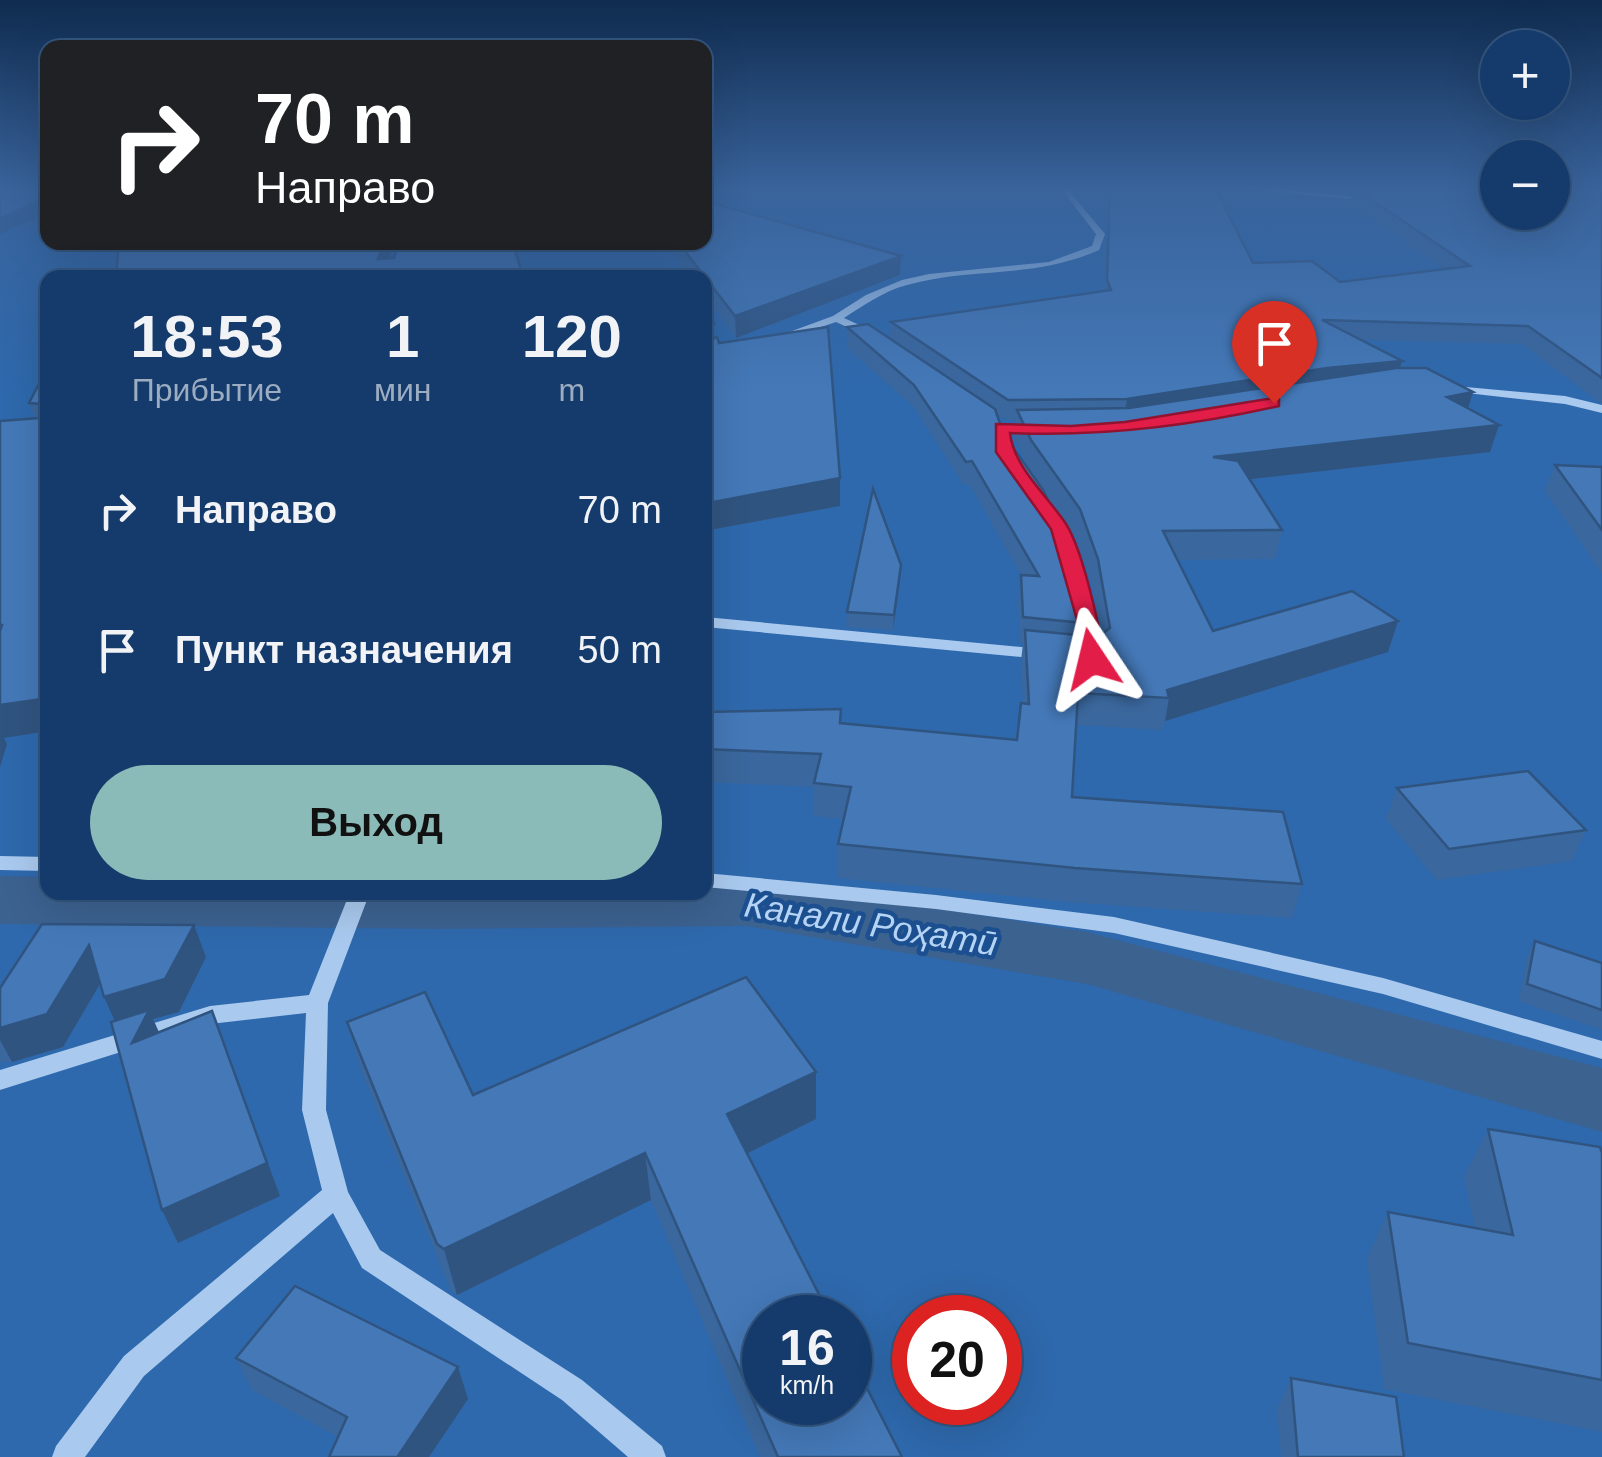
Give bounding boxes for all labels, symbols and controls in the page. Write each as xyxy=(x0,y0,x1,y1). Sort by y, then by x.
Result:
map controls xyxy=(1480,30,1570,230)
button: + xyxy=(1480,30,1570,120)
icon: right xyxy=(90,80,220,210)
text: 70 m xyxy=(255,80,415,158)
button: − xyxy=(1480,140,1570,230)
text: Направо xyxy=(255,162,435,213)
pin xyxy=(1232,301,1317,404)
text: 18:53 xyxy=(130,303,284,370)
text: 1 xyxy=(386,303,419,370)
text: 120 xyxy=(522,303,622,370)
icon: arrive xyxy=(1247,316,1302,371)
text: Прибытие xyxy=(132,372,282,408)
text: мин xyxy=(374,372,431,408)
text: m xyxy=(558,372,585,408)
icon: right xyxy=(90,483,145,538)
text: Направо xyxy=(175,489,337,531)
text: 70 m xyxy=(578,489,662,531)
position arrow xyxy=(1040,607,1144,711)
icon: arrive xyxy=(90,623,145,678)
text: Пункт назначения xyxy=(175,629,513,671)
text: 50 m xyxy=(578,629,662,671)
button: Выход xyxy=(90,765,662,880)
water label: Канали Роҳатӣ xyxy=(742,884,1000,963)
speed limit sign: 20 xyxy=(892,1295,1022,1425)
text: 16 xyxy=(779,1320,835,1376)
text: km/h xyxy=(780,1371,834,1399)

